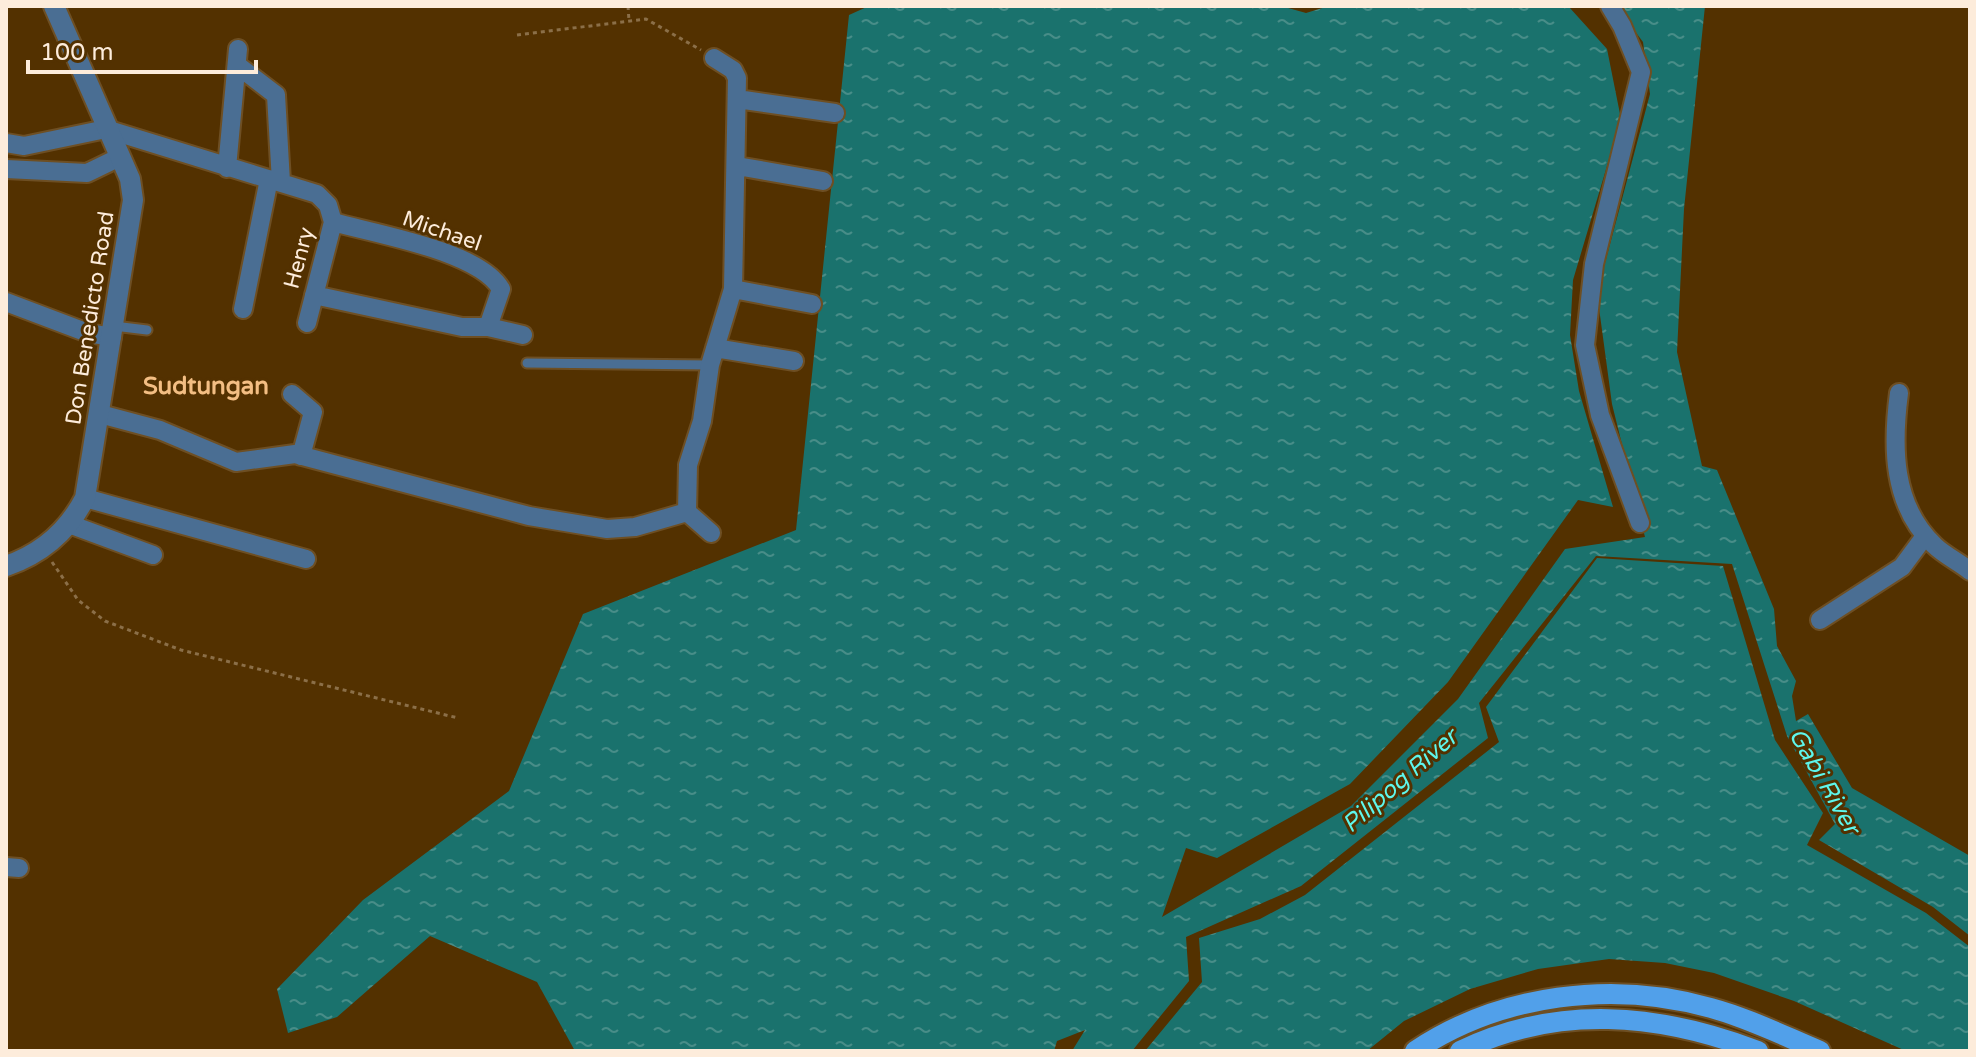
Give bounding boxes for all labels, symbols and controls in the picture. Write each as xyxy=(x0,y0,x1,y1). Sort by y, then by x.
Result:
scale bar xyxy=(28,24,256,74)
text: 100 m xyxy=(40,38,114,67)
street label: Michael xyxy=(399,205,485,257)
street label: Don Benedicto Road xyxy=(60,209,120,427)
street label: Henry xyxy=(278,224,320,292)
district label: Sudtungan xyxy=(143,372,269,401)
water label: Pilipog River xyxy=(1336,721,1466,839)
water label: Gabi River xyxy=(1782,723,1867,842)

